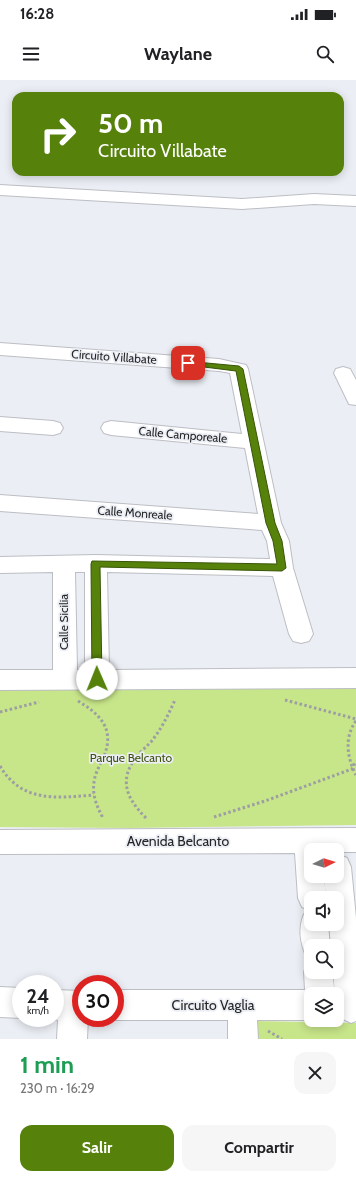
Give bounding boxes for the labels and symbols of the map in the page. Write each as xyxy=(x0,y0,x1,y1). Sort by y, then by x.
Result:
street label: Circuito Villabate xyxy=(71,346,157,367)
pin xyxy=(171,346,205,380)
street label: Calle Camporeale xyxy=(138,423,228,446)
street label: Calle Monreale xyxy=(97,502,173,523)
street label: Calle Sicilia xyxy=(56,594,71,650)
position arrow xyxy=(76,658,118,700)
park label: Parque Belcanto xyxy=(90,750,173,765)
street label: Avenida Belcanto xyxy=(127,832,229,850)
north arrow xyxy=(304,843,344,883)
speed limit sign: 30 xyxy=(72,975,124,1027)
street label: Circuito Vaglia xyxy=(171,996,255,1014)

